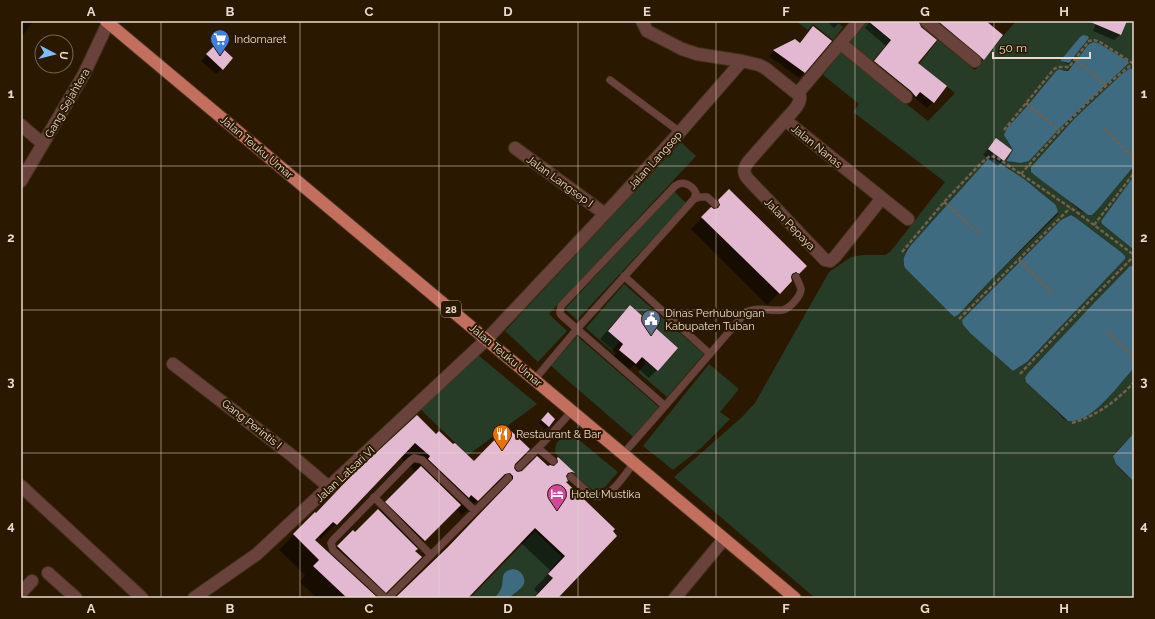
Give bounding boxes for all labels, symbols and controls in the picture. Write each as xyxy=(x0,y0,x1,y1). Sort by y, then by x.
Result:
text: A xyxy=(87,4,96,19)
text: B xyxy=(226,4,235,19)
text: C xyxy=(365,4,374,19)
text: D xyxy=(503,4,513,19)
text: E xyxy=(643,4,651,19)
text: F xyxy=(782,4,790,19)
text: G xyxy=(920,4,930,19)
text: H xyxy=(1059,4,1069,19)
supermarket icon: Indomaret xyxy=(209,28,231,56)
place label: Indomaret xyxy=(234,33,287,46)
north arrow xyxy=(34,34,74,74)
scale bar xyxy=(993,34,1090,60)
text: 50 m xyxy=(999,41,1027,55)
text: U xyxy=(56,50,70,60)
street label: Gang Sejahtera xyxy=(42,66,92,140)
text: 1 xyxy=(8,86,15,101)
text: 1 xyxy=(1141,86,1148,101)
street label: Jalan Teuku Umar xyxy=(218,113,296,182)
street label: Jalan Nanas xyxy=(789,122,845,171)
street label: Jalan Langsep xyxy=(626,128,685,192)
street label: Jalan Langsep I xyxy=(524,153,596,210)
street label: Jalan Pepaya xyxy=(762,196,818,253)
text: 2 xyxy=(7,230,15,245)
text: 2 xyxy=(1140,230,1148,245)
road number: 28 xyxy=(441,301,461,317)
place label: Dinas Perhubungan Kabupaten Tuban xyxy=(665,307,765,333)
public building icon: Dinas Perhubungan Kabupaten Tuban xyxy=(640,308,662,336)
street label: Jalan Teuku Umar xyxy=(467,321,545,390)
text: 3 xyxy=(7,374,15,389)
text: 3 xyxy=(1140,374,1148,389)
street label: Gang Perintis I xyxy=(219,397,284,452)
restaurant icon: Restaurant & Bar xyxy=(491,423,513,451)
place label: Restaurant & Bar xyxy=(516,428,601,441)
street label: Jalan Latsari VI xyxy=(313,444,377,505)
hotel icon: Hotel Mustika xyxy=(546,483,568,511)
place label: Hotel Mustika xyxy=(571,488,640,501)
text: 4 xyxy=(7,518,15,533)
text: 4 xyxy=(1140,518,1148,533)
text: A xyxy=(87,601,96,616)
text: B xyxy=(226,601,235,616)
text: C xyxy=(365,601,374,616)
text: D xyxy=(503,601,513,616)
text: E xyxy=(643,601,651,616)
text: F xyxy=(782,601,790,616)
text: G xyxy=(920,601,930,616)
text: H xyxy=(1059,601,1069,616)

